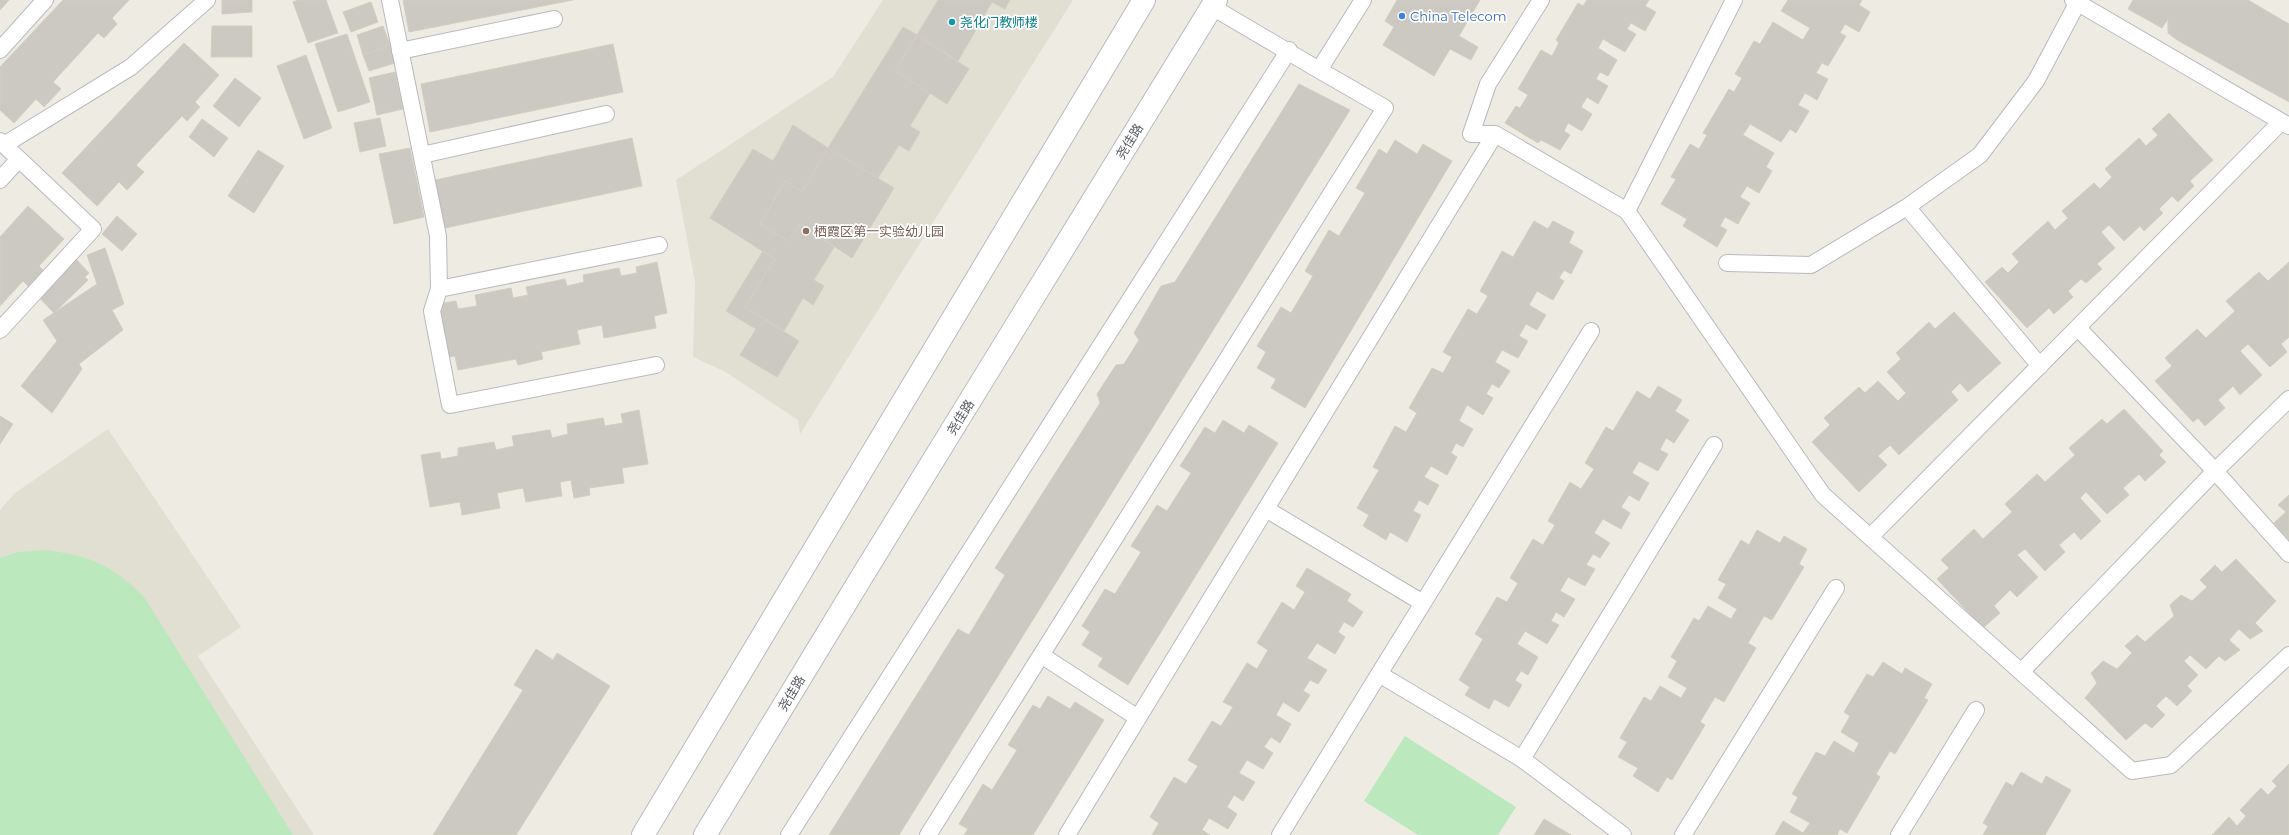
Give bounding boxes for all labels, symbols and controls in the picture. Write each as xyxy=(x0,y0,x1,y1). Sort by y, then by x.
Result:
place label: China Telecom xyxy=(1410,8,1506,24)
marker: China Telecom xyxy=(1397,11,1407,21)
place label: 尧化门教师楼 xyxy=(960,14,1038,30)
marker: 尧化门教师楼 xyxy=(947,17,957,27)
street label: 尧佳路 xyxy=(1112,120,1146,162)
place label: 栖霞区第一实验幼儿园 xyxy=(814,223,944,239)
marker: 栖霞区第一实验幼儿园 xyxy=(801,226,811,236)
street label: 尧佳路 xyxy=(943,396,977,438)
street label: 尧佳路 xyxy=(774,672,808,714)

